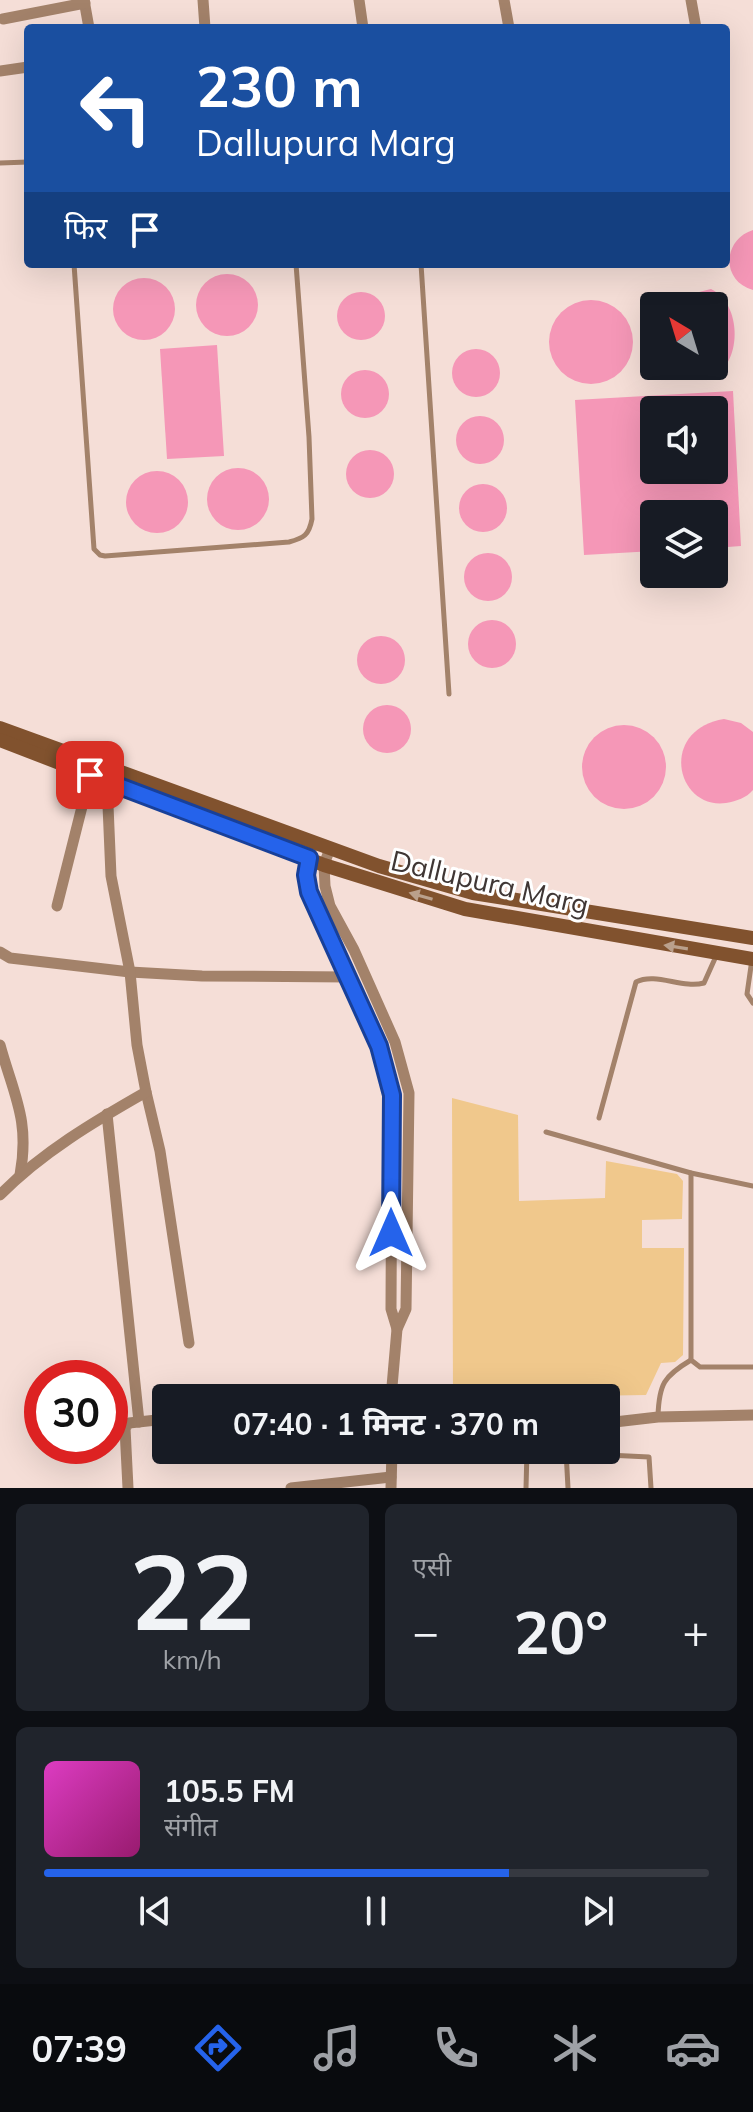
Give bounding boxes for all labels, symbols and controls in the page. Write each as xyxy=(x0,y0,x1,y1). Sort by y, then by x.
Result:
text: 230 m xyxy=(196,51,363,121)
icon: left xyxy=(64,56,168,160)
text: Dallupura Marg xyxy=(196,120,456,165)
icon: arrive xyxy=(123,208,167,252)
text: फिर xyxy=(64,209,107,247)
north arrow xyxy=(640,292,728,380)
map controls xyxy=(640,292,728,588)
button: sound xyxy=(640,396,728,484)
button: layers xyxy=(640,500,728,588)
pin xyxy=(56,741,124,809)
icon: arrive xyxy=(68,753,112,797)
street label: Dallupura Marg xyxy=(388,842,592,922)
one-way arrow xyxy=(409,889,433,902)
one-way arrow xyxy=(663,940,688,953)
position arrow xyxy=(349,1191,433,1275)
speed limit sign: 30 xyxy=(24,1360,128,1464)
text: 07:40 · 1 मिनट · 370 m xyxy=(233,1405,539,1443)
text: 22 xyxy=(130,1525,255,1656)
text: एसी xyxy=(413,1550,451,1583)
text: 20° xyxy=(513,1594,608,1669)
text: − xyxy=(413,1604,439,1659)
text: + xyxy=(683,1604,709,1659)
text: km/h xyxy=(163,1643,222,1676)
text: 105.5 FM xyxy=(164,1772,295,1810)
text: संगीत xyxy=(164,1810,218,1843)
icon: previous xyxy=(133,1889,177,1933)
icon: pause xyxy=(354,1889,398,1933)
icon: next xyxy=(576,1889,620,1933)
icon: directions xyxy=(190,2020,246,2076)
icon: music xyxy=(309,2020,365,2076)
icon: phone xyxy=(428,2020,484,2076)
icon: climate xyxy=(547,2020,603,2076)
icon: car xyxy=(665,2020,721,2076)
text: 07:39 xyxy=(31,2026,127,2071)

